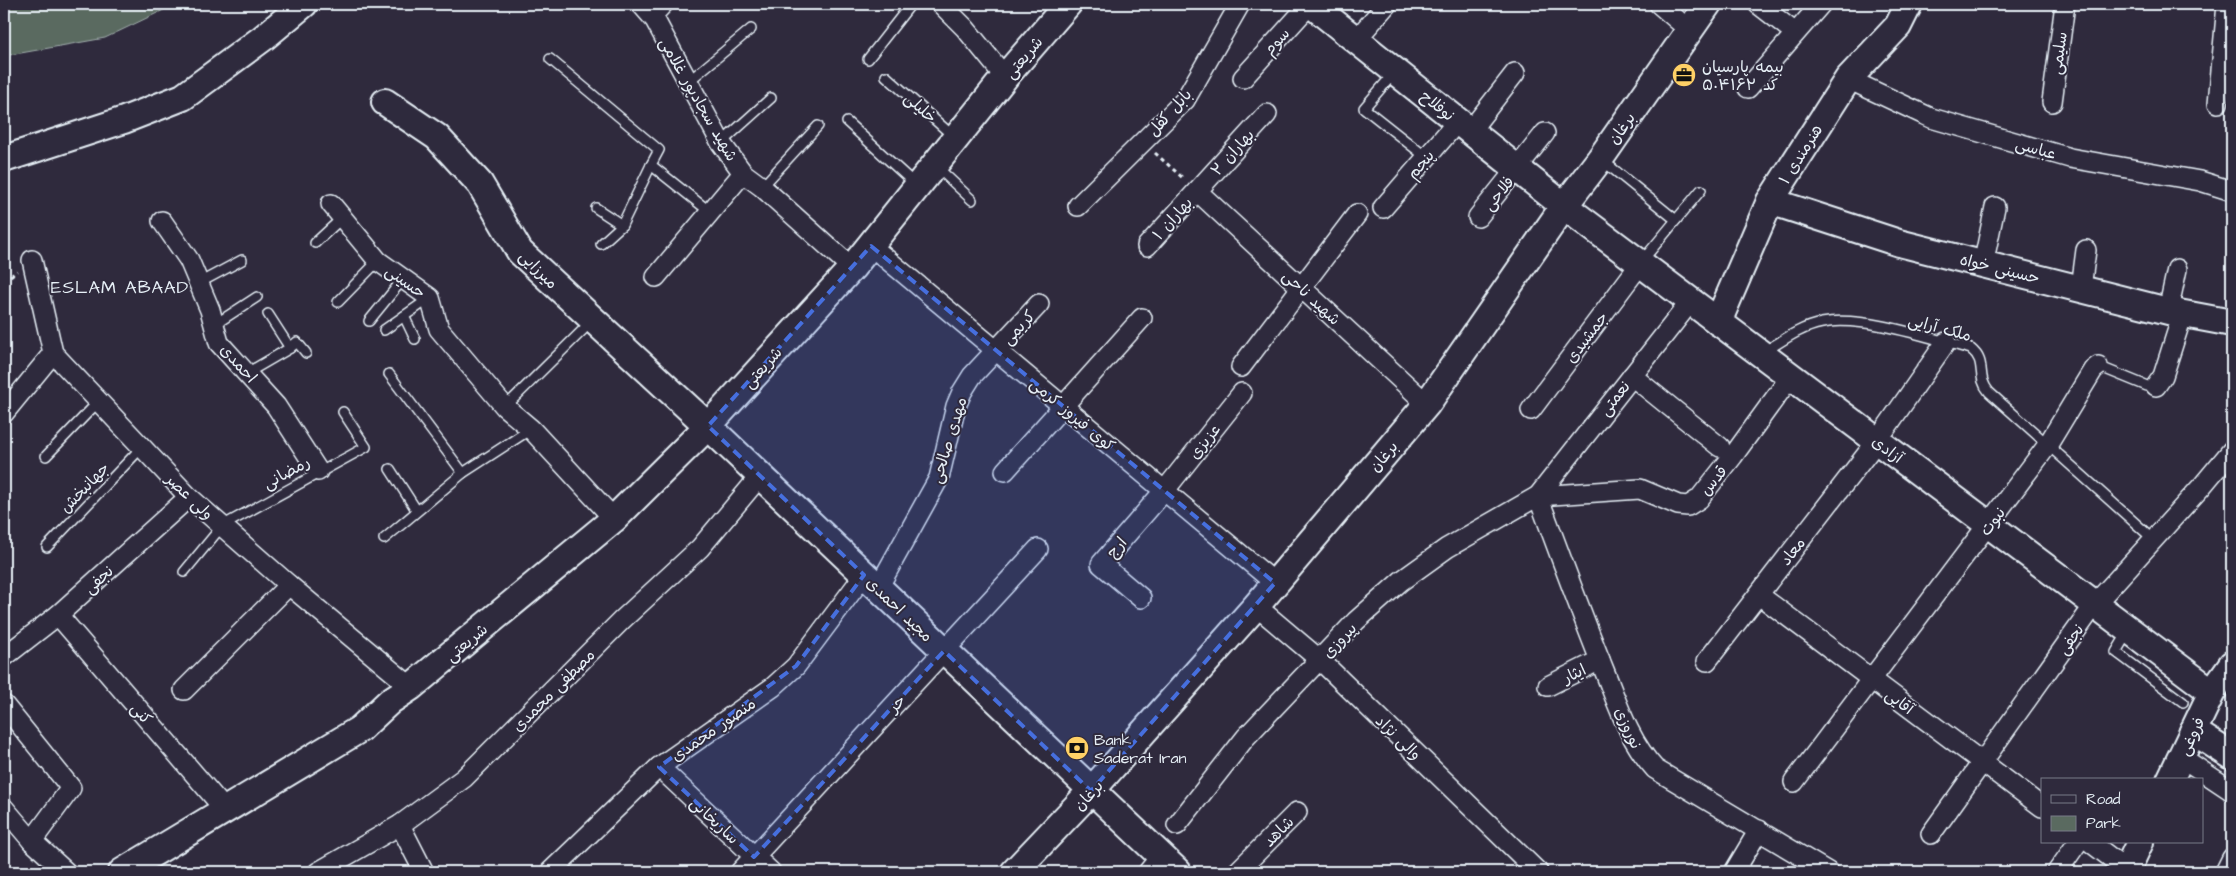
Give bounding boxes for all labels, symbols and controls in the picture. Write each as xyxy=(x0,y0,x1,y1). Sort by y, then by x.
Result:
street label: سوم xyxy=(1258,23,1296,61)
street label: سلیمی xyxy=(2045,30,2073,76)
street label: شریعتی xyxy=(1000,32,1048,84)
street label: شهید سجادپور غلامی xyxy=(654,34,743,165)
place label: بیمه پارسیان کد ۵۰۴۱۶۲ xyxy=(1702,56,1784,96)
office icon: بیمه پارسیان کد ۵۰۴۱۶۲ xyxy=(1671,62,1697,88)
street label: بابل کفل xyxy=(1143,84,1197,141)
street label: نوفلاح xyxy=(1416,85,1459,126)
street label: خلیلی xyxy=(899,87,941,128)
street label: برغان xyxy=(1603,108,1641,149)
street label: هنرمندی ۱ xyxy=(1774,120,1828,189)
street label: بهاران ۲ xyxy=(1206,125,1260,181)
street label: عباسی xyxy=(2013,133,2059,165)
street label: پنجم xyxy=(1402,145,1440,185)
street label: فلاحی xyxy=(1478,172,1519,216)
street label: بهاران ۱ xyxy=(1148,192,1198,245)
street label: میرزایی xyxy=(514,245,563,294)
street label: حسینی خواه xyxy=(1958,248,2042,290)
street label: حسینی xyxy=(381,260,430,304)
street label: شهید ناحی xyxy=(1277,265,1345,330)
district label: ESLAM ABAAD xyxy=(51,275,189,300)
street label: کریمی xyxy=(997,305,1041,350)
street label: جمشیدی xyxy=(1560,307,1613,368)
street label: ملک آرایی xyxy=(1906,309,1974,347)
street label: احمدی xyxy=(215,339,262,388)
street label: شریعتی xyxy=(738,342,787,393)
street label: کوی فیروز کرمی xyxy=(1025,373,1120,457)
street label: نعمتی xyxy=(1594,376,1635,421)
street label: مهدی صالحی xyxy=(925,394,973,486)
street label: عزیزی xyxy=(1184,419,1226,464)
street label: آزادی xyxy=(1867,431,1908,469)
street label: برغان xyxy=(1364,436,1403,477)
street label: رمضانی xyxy=(259,451,314,495)
street label: جهانبخش xyxy=(55,457,114,518)
street label: قدس xyxy=(1695,461,1733,500)
street label: ولی عصر xyxy=(159,467,218,525)
street label: نبوت xyxy=(1975,503,2011,541)
street label: ارج xyxy=(1101,532,1132,563)
street label: معاد xyxy=(1775,533,1811,570)
street label: نجفی xyxy=(79,560,118,599)
street label: مجید احمدی xyxy=(861,572,937,647)
street label: پیروزی xyxy=(1317,618,1362,663)
street label: شریعتی xyxy=(441,619,493,667)
street label: نجفی xyxy=(2052,620,2089,660)
street label: مصطفی محمدی xyxy=(507,644,600,737)
street label: ایثار xyxy=(1557,659,1590,690)
street label: آقایی xyxy=(1881,684,1919,720)
street label: حر xyxy=(881,690,911,719)
street label: منصور محمدی xyxy=(667,692,760,767)
street label: کنی xyxy=(125,698,157,730)
street label: نوروزی xyxy=(1609,704,1647,753)
street label: والی نژاد xyxy=(1370,710,1426,765)
street label: فروغی xyxy=(2173,713,2211,759)
place label: Bank Saderat Iran xyxy=(1094,729,1187,769)
bank icon: Bank Saderat Iran xyxy=(1064,735,1090,761)
street label: برغان xyxy=(1069,776,1109,816)
legend xyxy=(2041,778,2204,844)
text: Road xyxy=(2086,789,2121,810)
street label: ساریخانی xyxy=(685,792,744,849)
street label: شاهد xyxy=(1259,812,1299,852)
text: Park xyxy=(2086,813,2121,834)

